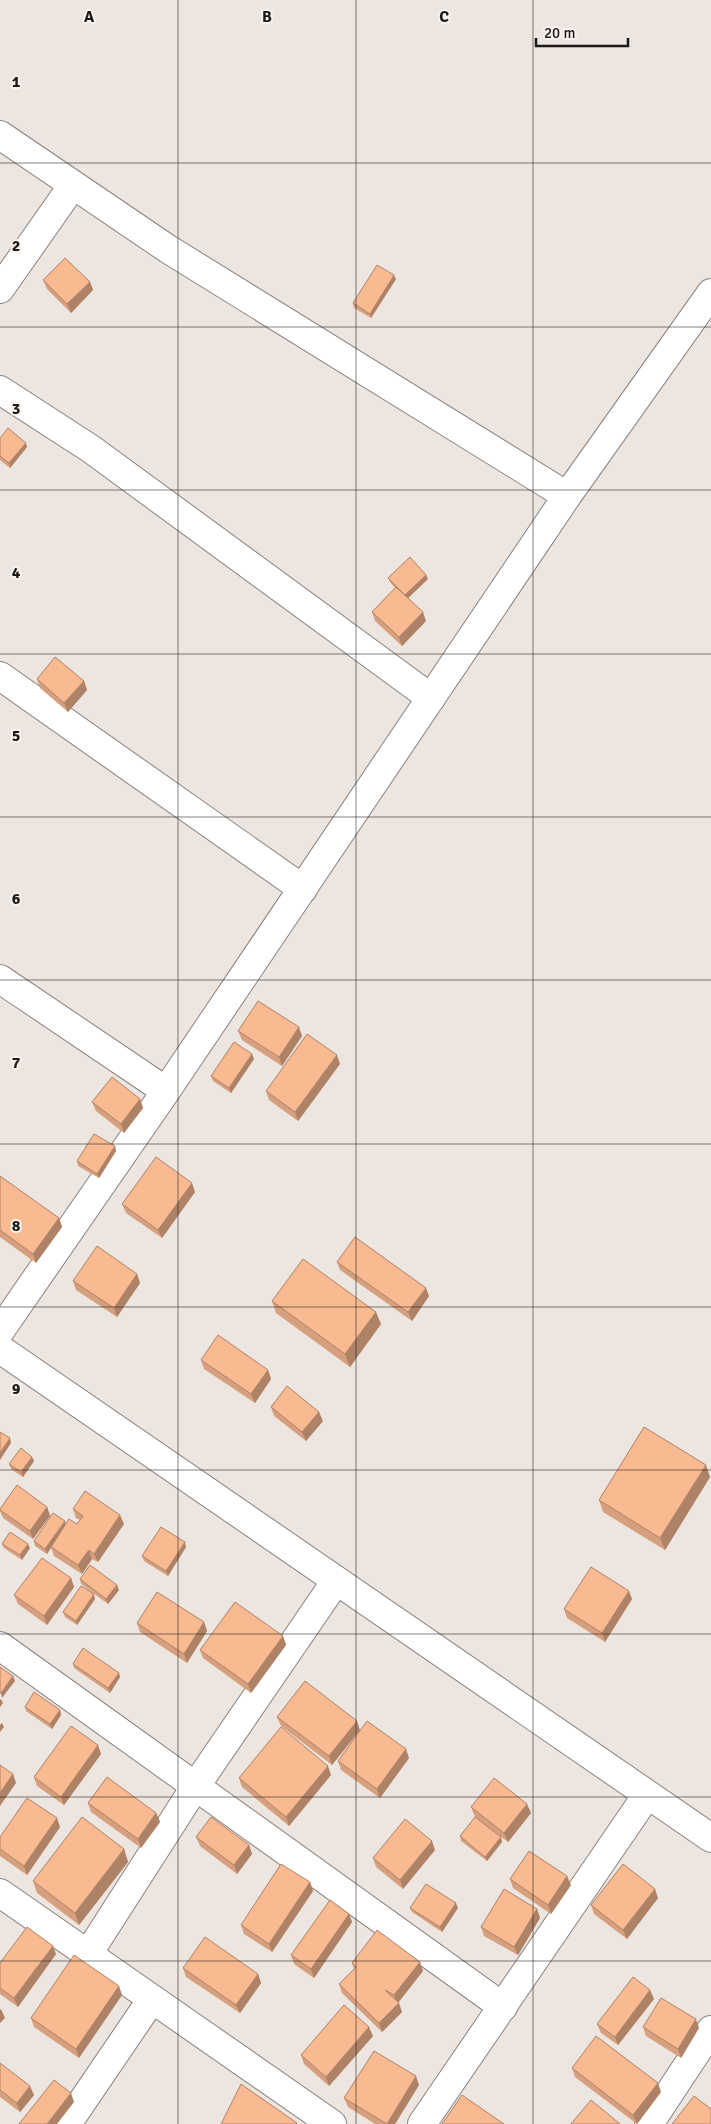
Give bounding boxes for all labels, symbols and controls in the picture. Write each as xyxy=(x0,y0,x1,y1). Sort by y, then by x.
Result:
text: A xyxy=(84,7,95,27)
text: B xyxy=(262,7,272,27)
text: C xyxy=(439,7,449,27)
scale bar xyxy=(536,15,628,47)
text: 20 m xyxy=(544,24,575,42)
text: 1 xyxy=(12,72,21,92)
text: 2 xyxy=(12,236,20,256)
text: 3 xyxy=(12,399,20,419)
text: 4 xyxy=(12,563,21,583)
text: 5 xyxy=(12,726,20,746)
text: 6 xyxy=(12,889,21,909)
text: 7 xyxy=(12,1053,21,1073)
text: 8 xyxy=(12,1216,21,1236)
text: 9 xyxy=(12,1379,21,1399)

